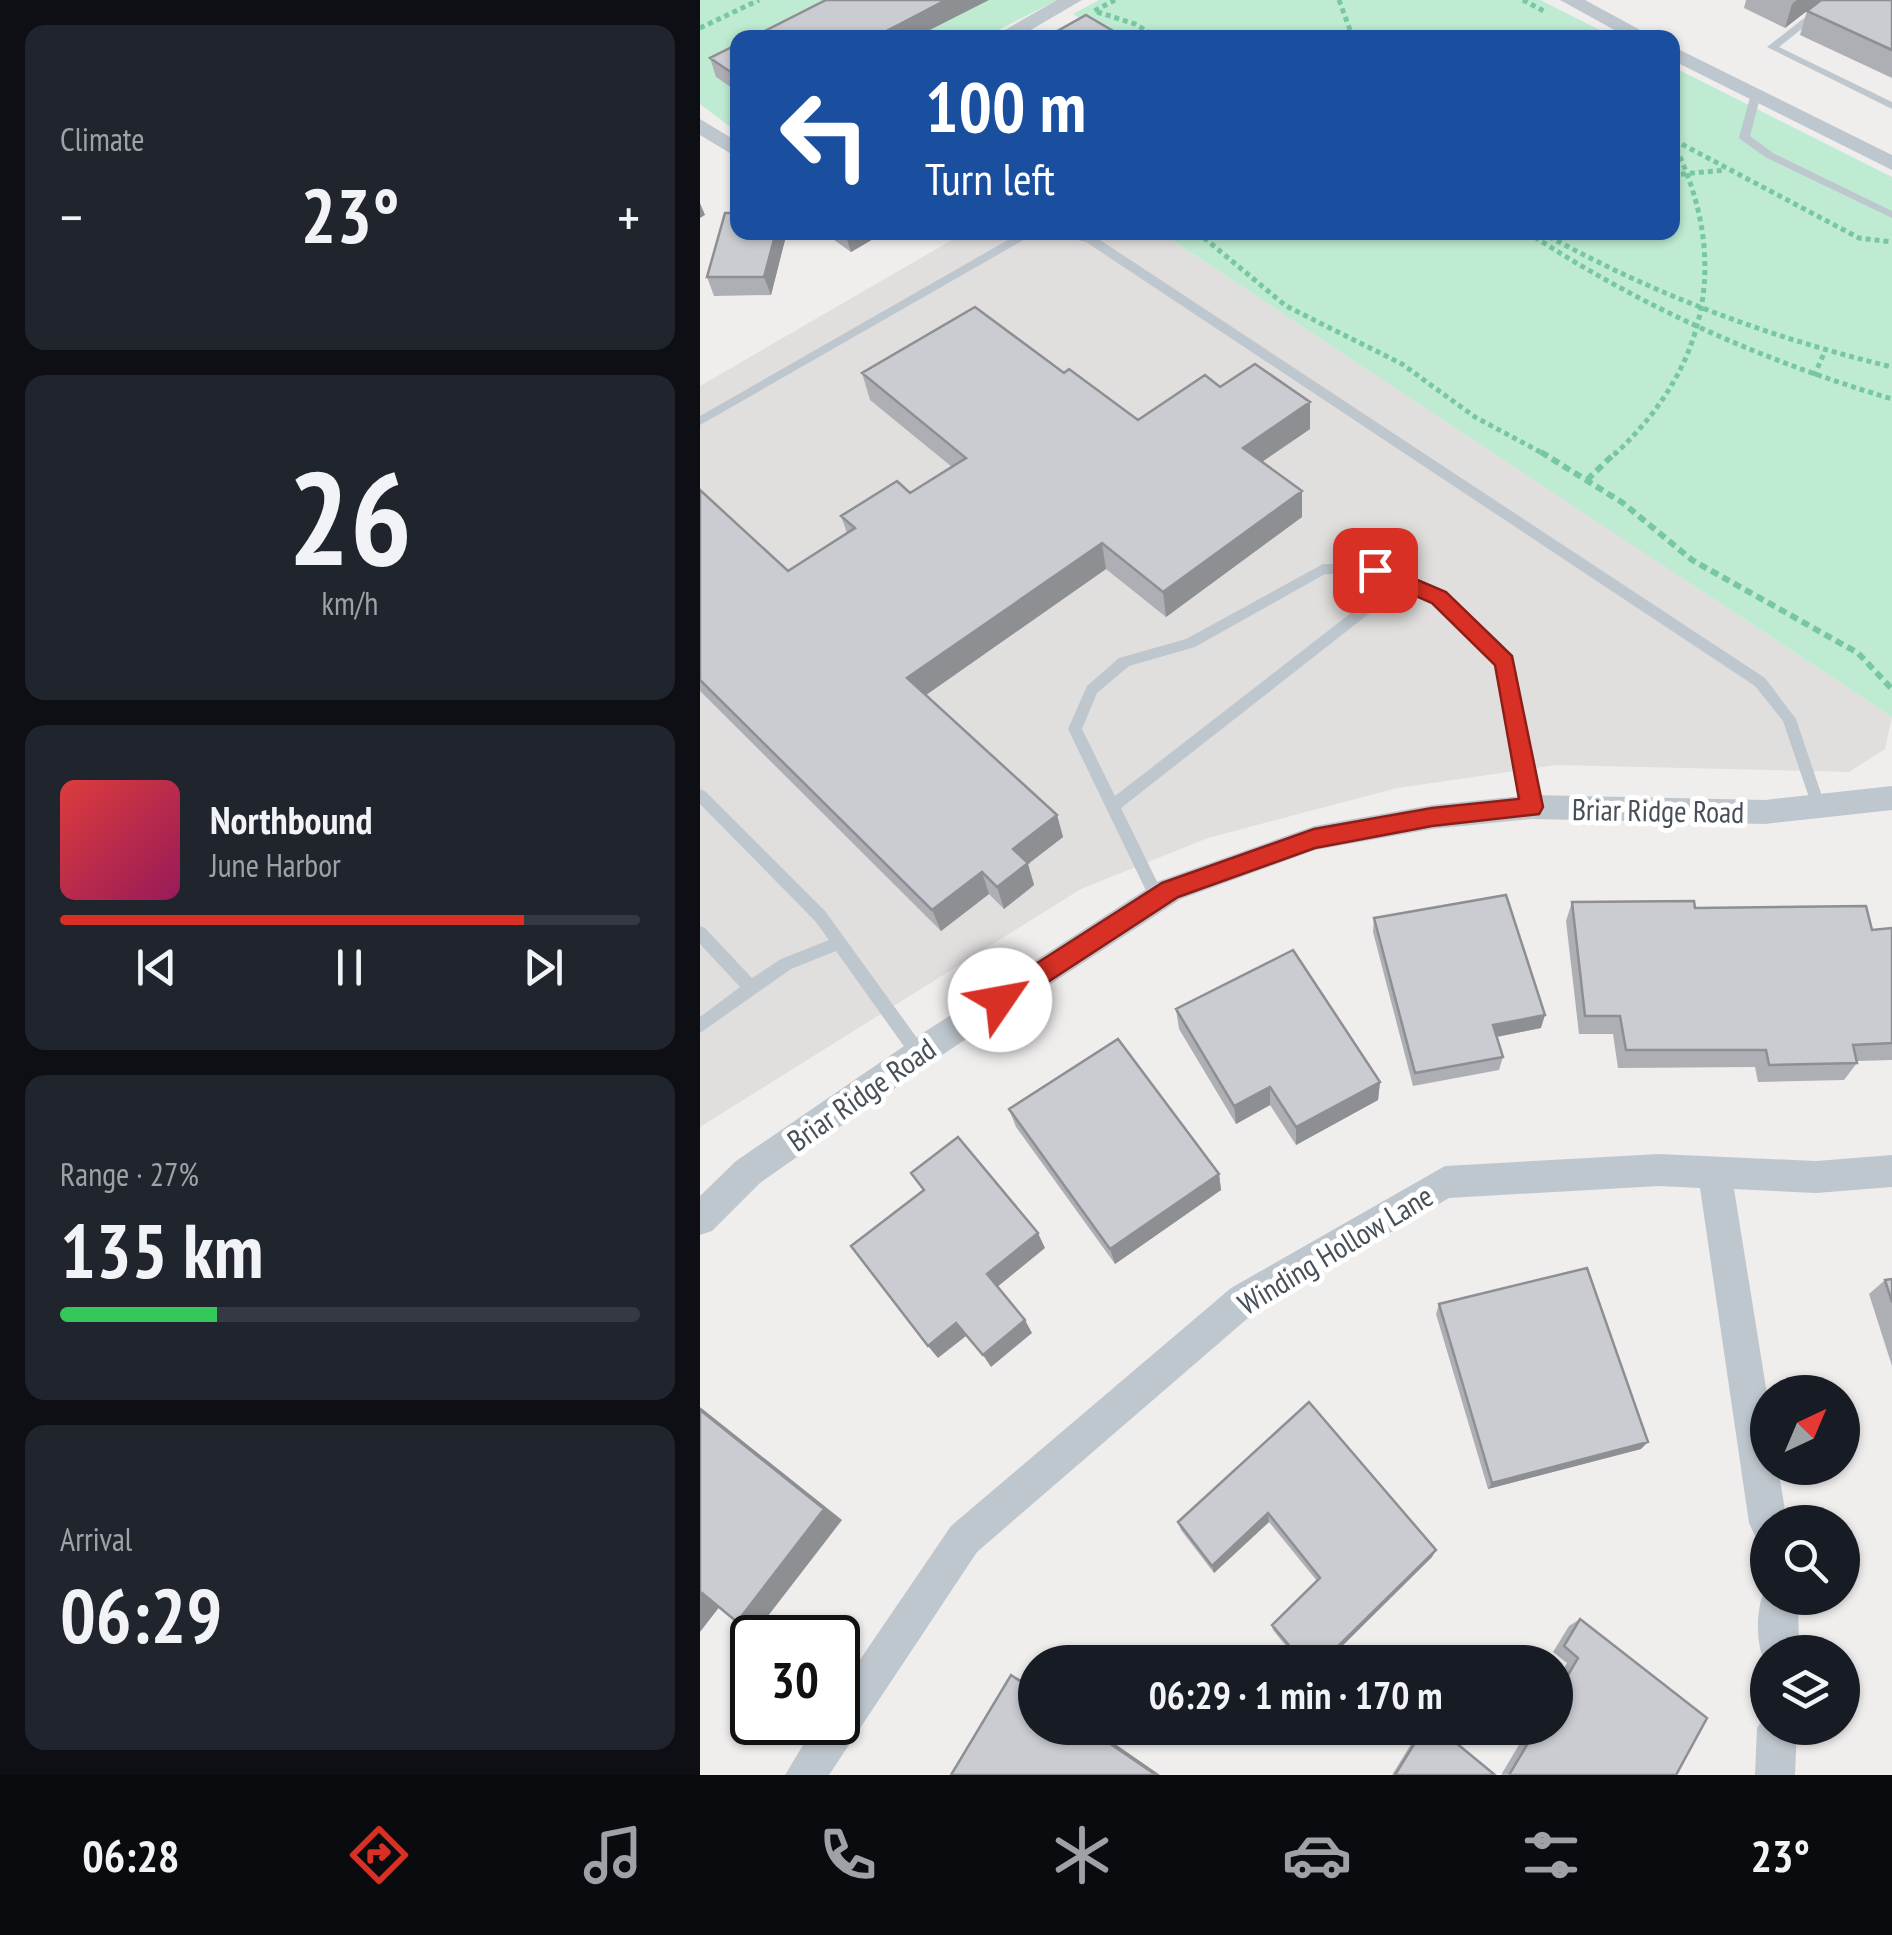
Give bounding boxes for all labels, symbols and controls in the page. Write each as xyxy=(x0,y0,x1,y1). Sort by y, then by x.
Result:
text: 100 m xyxy=(925,61,1086,151)
icon: left xyxy=(760,70,890,200)
text: Climate xyxy=(60,118,144,160)
text: Turn left xyxy=(925,149,1055,207)
text: 23° xyxy=(300,167,400,264)
text: − xyxy=(60,181,83,252)
text: + xyxy=(617,181,640,252)
text: 26 xyxy=(288,433,412,601)
pin xyxy=(1333,528,1418,613)
icon: arrive xyxy=(1348,543,1403,598)
text: km/h xyxy=(322,582,378,624)
street label: Briar Ridge Road xyxy=(1572,789,1744,831)
text: Northbound xyxy=(210,795,372,844)
text: June Harbor xyxy=(210,844,341,886)
icon: previous xyxy=(129,940,184,995)
icon: pause xyxy=(322,940,377,995)
icon: next xyxy=(516,940,571,995)
position arrow xyxy=(948,948,1052,1052)
street label: Briar Ridge Road xyxy=(779,1029,943,1159)
text: Range · 27% xyxy=(60,1153,199,1195)
street label: Winding Hollow Lane xyxy=(1230,1175,1440,1323)
text: 135 km xyxy=(60,1202,264,1299)
north arrow xyxy=(1750,1375,1860,1485)
map controls xyxy=(1750,1375,1860,1745)
button: search xyxy=(1750,1505,1860,1615)
text: Arrival xyxy=(60,1518,132,1560)
text: 06:29 xyxy=(60,1567,222,1664)
speed limit sign: 30 xyxy=(730,1615,860,1745)
button: layers xyxy=(1750,1635,1860,1745)
text: 06:29 · 1 min · 170 m xyxy=(1149,1670,1442,1719)
icon: directions xyxy=(344,1820,414,1890)
icon: music xyxy=(578,1820,648,1890)
icon: phone xyxy=(813,1820,883,1890)
icon: climate xyxy=(1047,1820,1117,1890)
icon: car xyxy=(1282,1820,1352,1890)
icon: filters xyxy=(1516,1820,1586,1890)
text: 06:28 xyxy=(82,1826,180,1884)
text: 23° xyxy=(1750,1826,1810,1884)

